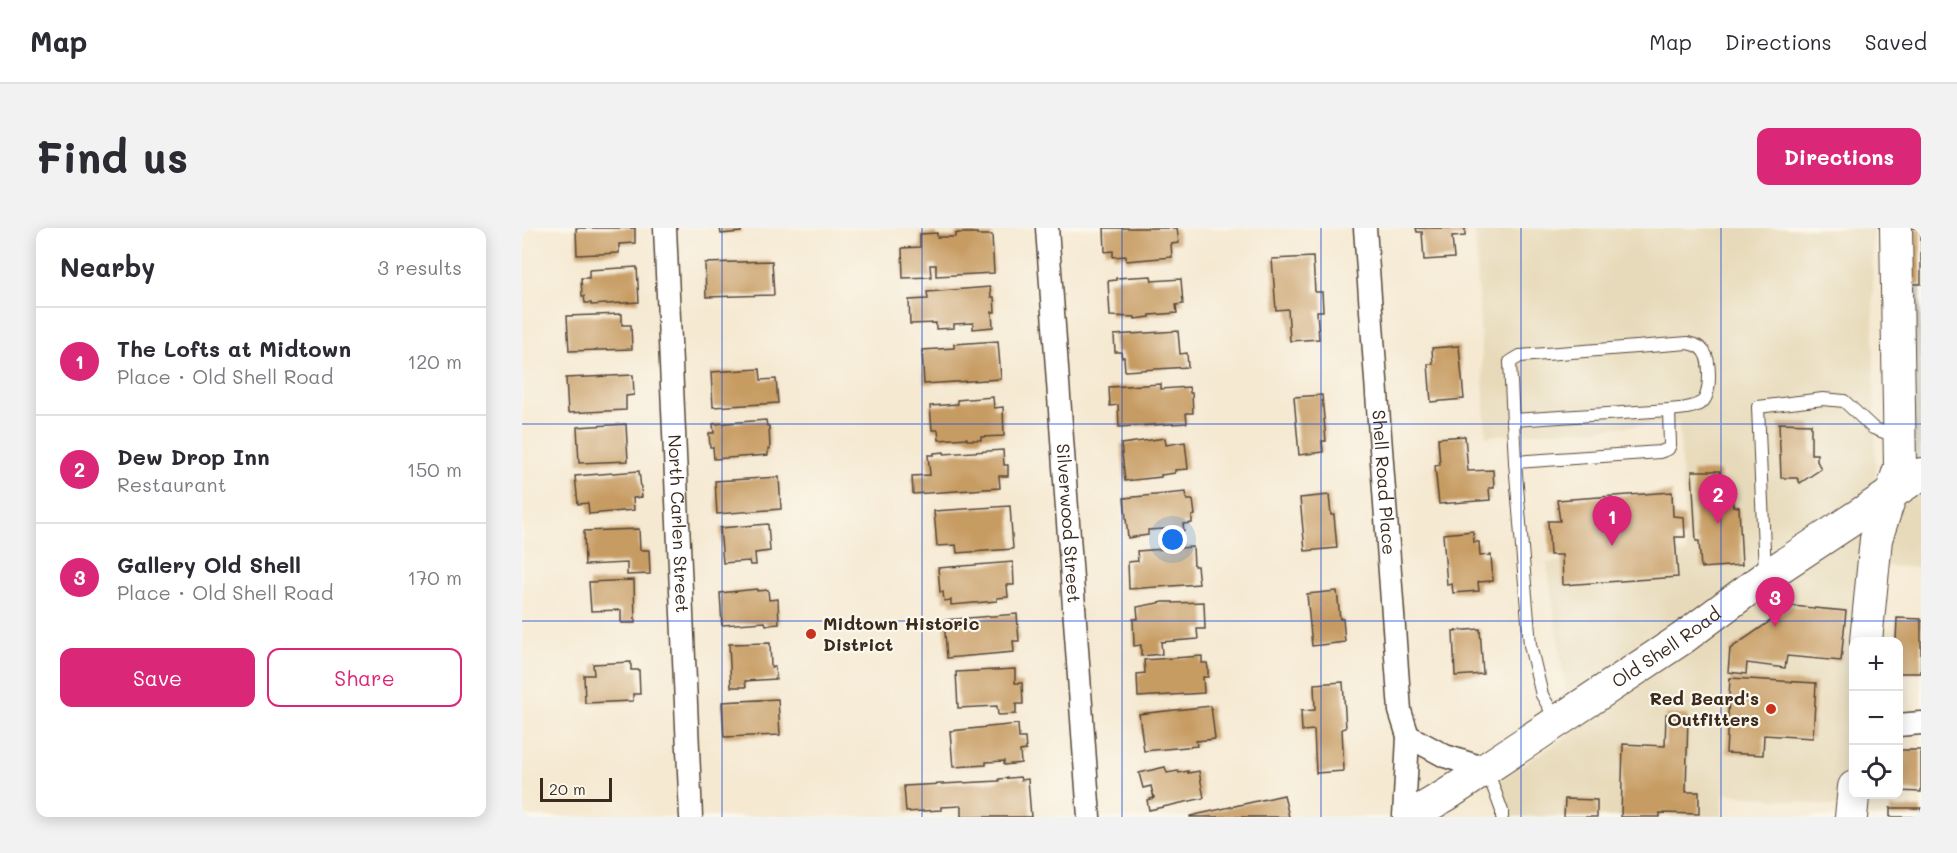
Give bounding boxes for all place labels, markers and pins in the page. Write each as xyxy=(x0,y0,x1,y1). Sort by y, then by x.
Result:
pin: 2 xyxy=(1698,474,1738,524)
pin: 1 xyxy=(1592,496,1632,546)
pin: 3 xyxy=(1756,578,1794,627)
place label: Midtown Historic District xyxy=(823,611,980,656)
marker: Midtown Historic District xyxy=(804,627,818,641)
place label: Red Beard's Outfitters xyxy=(1649,686,1759,731)
marker: Red Beard's Outfitters xyxy=(1764,702,1778,716)

